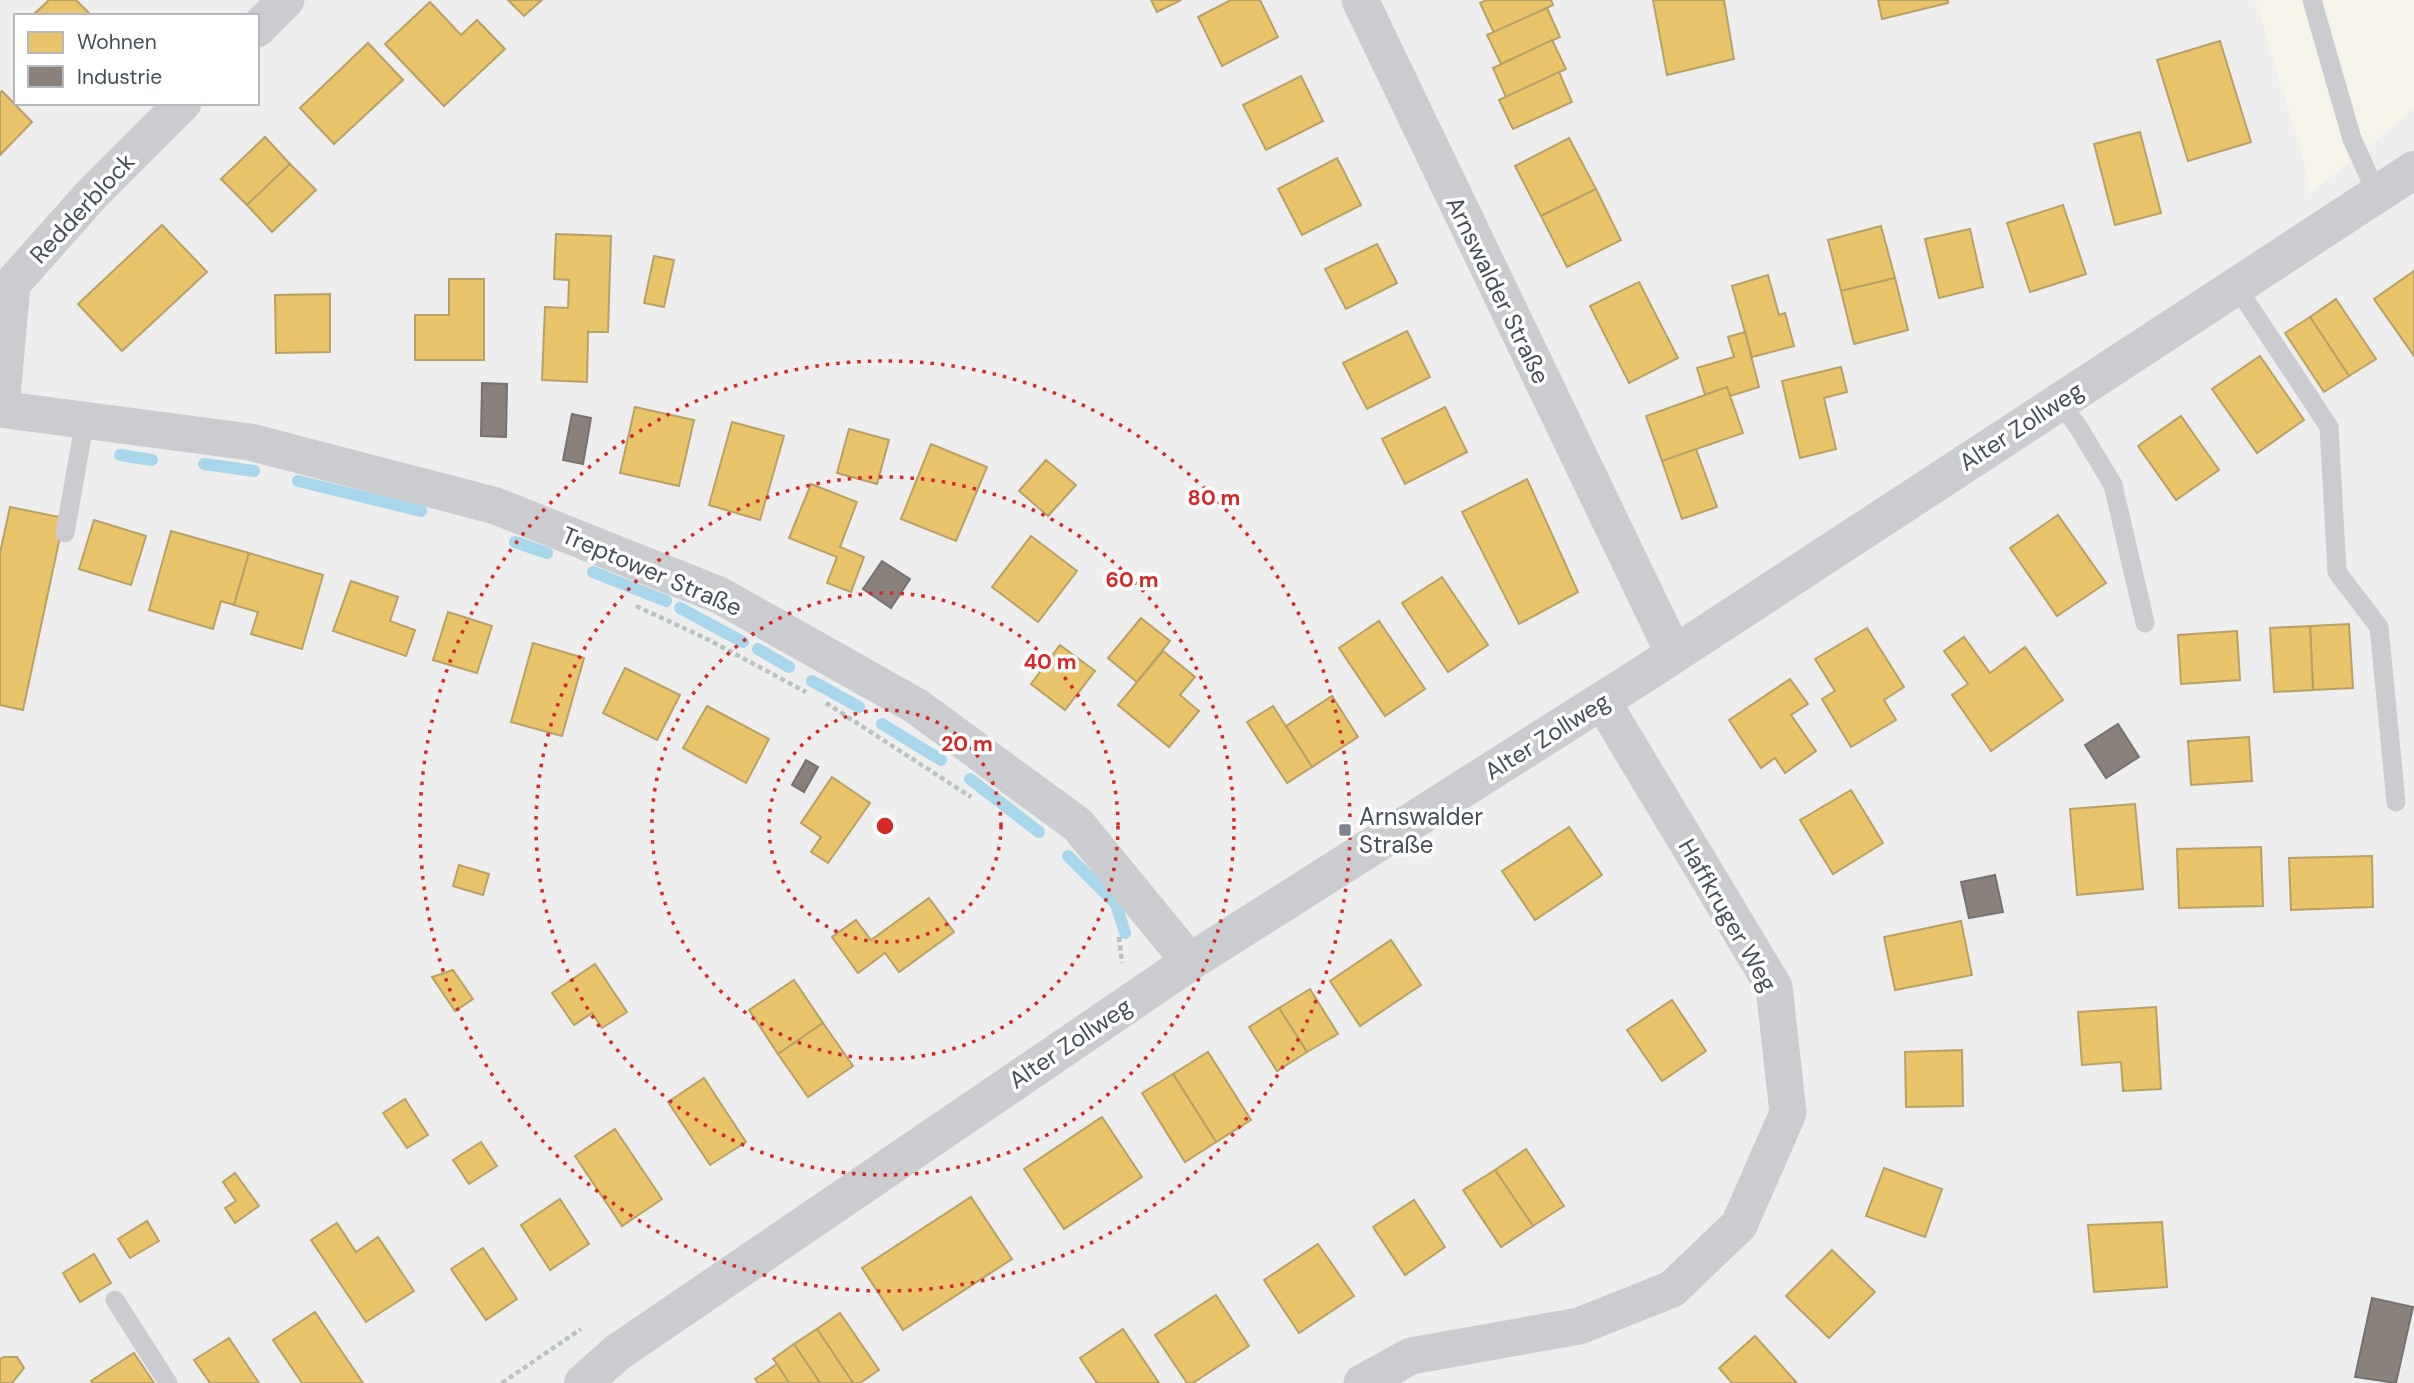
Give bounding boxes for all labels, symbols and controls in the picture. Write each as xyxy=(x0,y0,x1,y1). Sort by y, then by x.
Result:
legend xyxy=(14,14,259,105)
text: Wohnen xyxy=(77,28,157,56)
text: Industrie xyxy=(77,63,162,91)
street label: Redderblock xyxy=(23,146,141,270)
street label: Arnswalder Straße xyxy=(1439,191,1557,389)
street label: Alter Zollweg xyxy=(1953,374,2089,478)
text: 80 m xyxy=(1188,484,1240,512)
street label: Treptower Straße xyxy=(557,519,747,623)
text: 60 m xyxy=(1106,566,1158,594)
text: 40 m xyxy=(1023,648,1077,676)
street label: Alter Zollweg xyxy=(1479,685,1615,787)
text: 20 m xyxy=(941,730,993,758)
place label: Arnswalder Straße xyxy=(1359,801,1483,860)
centre of rings xyxy=(873,814,897,838)
marker: Arnswalder Straße xyxy=(1337,822,1353,838)
street label: Haffkruger Weg xyxy=(1672,833,1784,997)
street label: Alter Zollweg xyxy=(1002,990,1138,1096)

